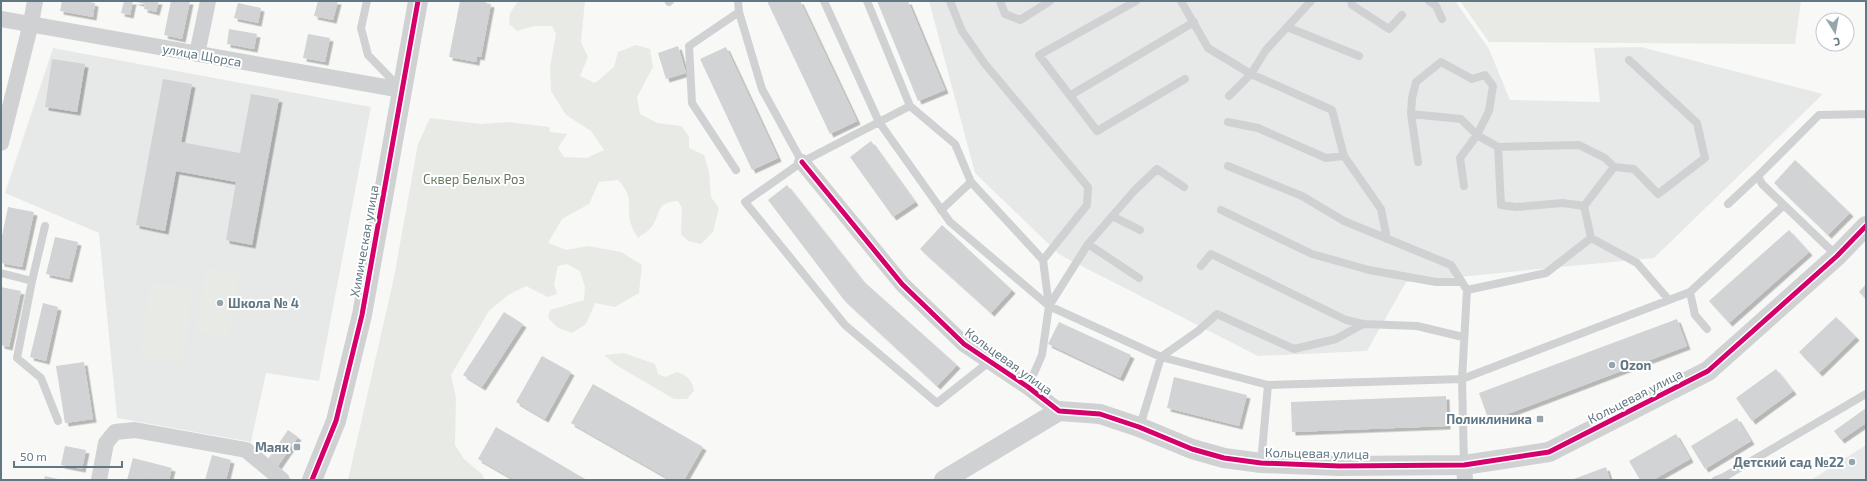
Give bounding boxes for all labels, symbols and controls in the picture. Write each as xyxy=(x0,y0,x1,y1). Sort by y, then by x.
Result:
north arrow xyxy=(1815,12,1855,52)
text: С xyxy=(1832,35,1841,49)
street label: улица Щорса xyxy=(161,40,243,70)
park label: Сквер Белых Роз xyxy=(423,171,525,187)
street label: Химическая улица xyxy=(346,184,382,298)
place label: Школа № 4 xyxy=(228,295,299,311)
marker: Школа № 4 xyxy=(215,298,225,308)
street label: Кольцевая улица xyxy=(962,324,1056,398)
place label: Ozon xyxy=(1620,357,1651,373)
marker: Ozon xyxy=(1607,360,1617,370)
street label: Кольцевая улица xyxy=(1585,365,1685,427)
place label: Поликлиника xyxy=(1446,411,1532,427)
marker: Поликлиника xyxy=(1535,414,1545,424)
place label: Маяк xyxy=(255,439,290,455)
marker: Маяк xyxy=(292,442,302,452)
scale bar xyxy=(14,443,122,469)
street label: Кольцевая улица xyxy=(1265,444,1369,462)
text: 50 m xyxy=(20,449,47,463)
place label: Детский сад №22 xyxy=(1733,454,1844,470)
marker: Детский сад №22 xyxy=(1847,457,1857,467)

